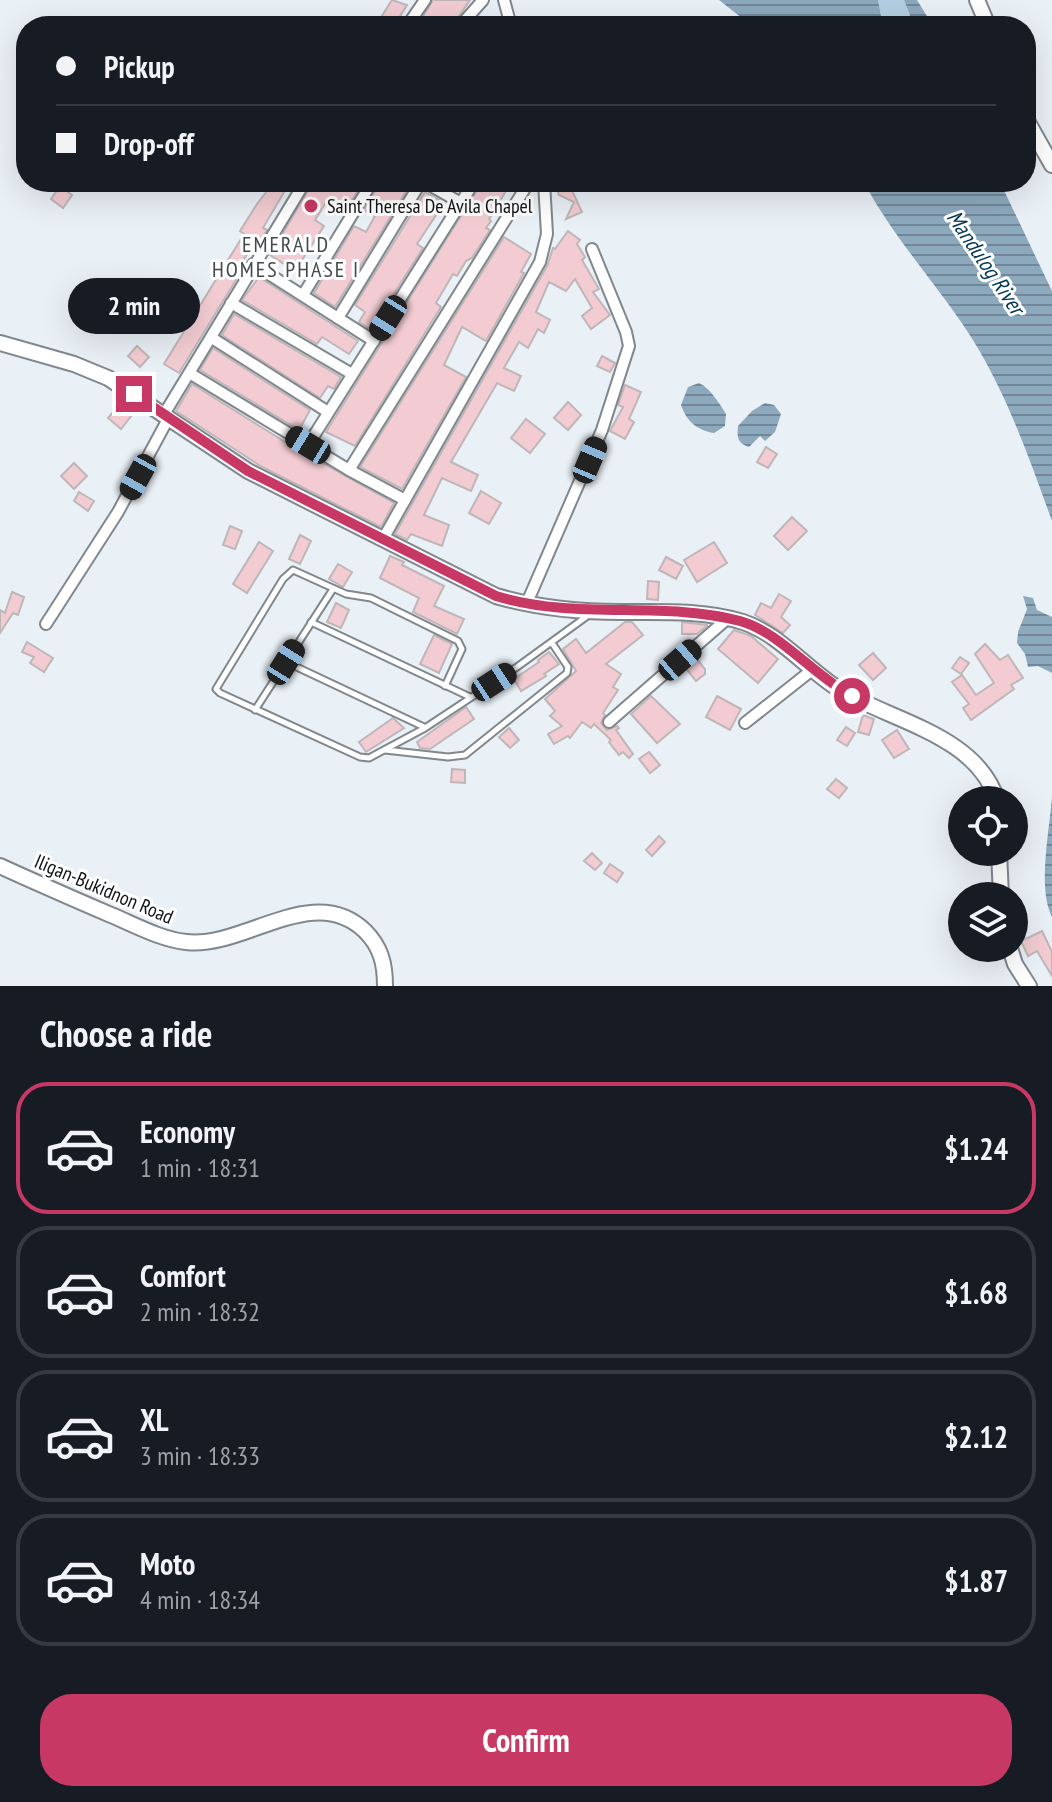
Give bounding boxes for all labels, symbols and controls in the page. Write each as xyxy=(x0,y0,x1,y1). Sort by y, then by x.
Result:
text: Pickup xyxy=(104,47,175,86)
text: Drop-off xyxy=(104,124,194,163)
place label: Saint Theresa De Avila Chapel xyxy=(327,193,533,219)
marker: Saint Theresa De Avila Chapel xyxy=(302,197,320,215)
water label: Mandulog River xyxy=(941,205,1033,322)
district label: EMERALD HOMES PHASE I xyxy=(212,230,360,283)
callout: 2 min xyxy=(68,278,200,334)
text: 2 min xyxy=(108,289,160,322)
car xyxy=(365,291,411,345)
route end xyxy=(116,376,152,412)
car xyxy=(281,422,335,468)
car xyxy=(570,433,610,487)
car xyxy=(116,450,160,504)
car xyxy=(263,635,309,689)
car xyxy=(654,635,706,685)
car xyxy=(467,659,521,705)
route start xyxy=(834,678,870,714)
map controls xyxy=(948,786,1028,962)
button: locate xyxy=(948,786,1028,866)
street label: Iligan-Bukidnon Road xyxy=(31,848,177,930)
button: layers xyxy=(948,882,1028,962)
text: Choose a ride xyxy=(40,1010,212,1057)
icon: car xyxy=(44,1112,116,1184)
text: Economy xyxy=(140,1112,235,1151)
text: $1.24 xyxy=(944,1129,1008,1168)
text: 1 min · 18:31 xyxy=(140,1151,260,1184)
icon: car xyxy=(44,1256,116,1328)
text: Comfort xyxy=(140,1256,226,1295)
text: $1.68 xyxy=(944,1273,1008,1312)
text: 2 min · 18:32 xyxy=(140,1295,260,1328)
icon: car xyxy=(44,1400,116,1472)
text: XL xyxy=(140,1400,169,1439)
text: $2.12 xyxy=(944,1417,1008,1456)
text: 3 min · 18:33 xyxy=(140,1439,260,1472)
icon: car xyxy=(44,1544,116,1616)
text: Moto xyxy=(140,1544,195,1583)
text: $1.87 xyxy=(944,1561,1008,1600)
text: 4 min · 18:34 xyxy=(140,1583,260,1616)
button: Confirm xyxy=(40,1694,1012,1786)

